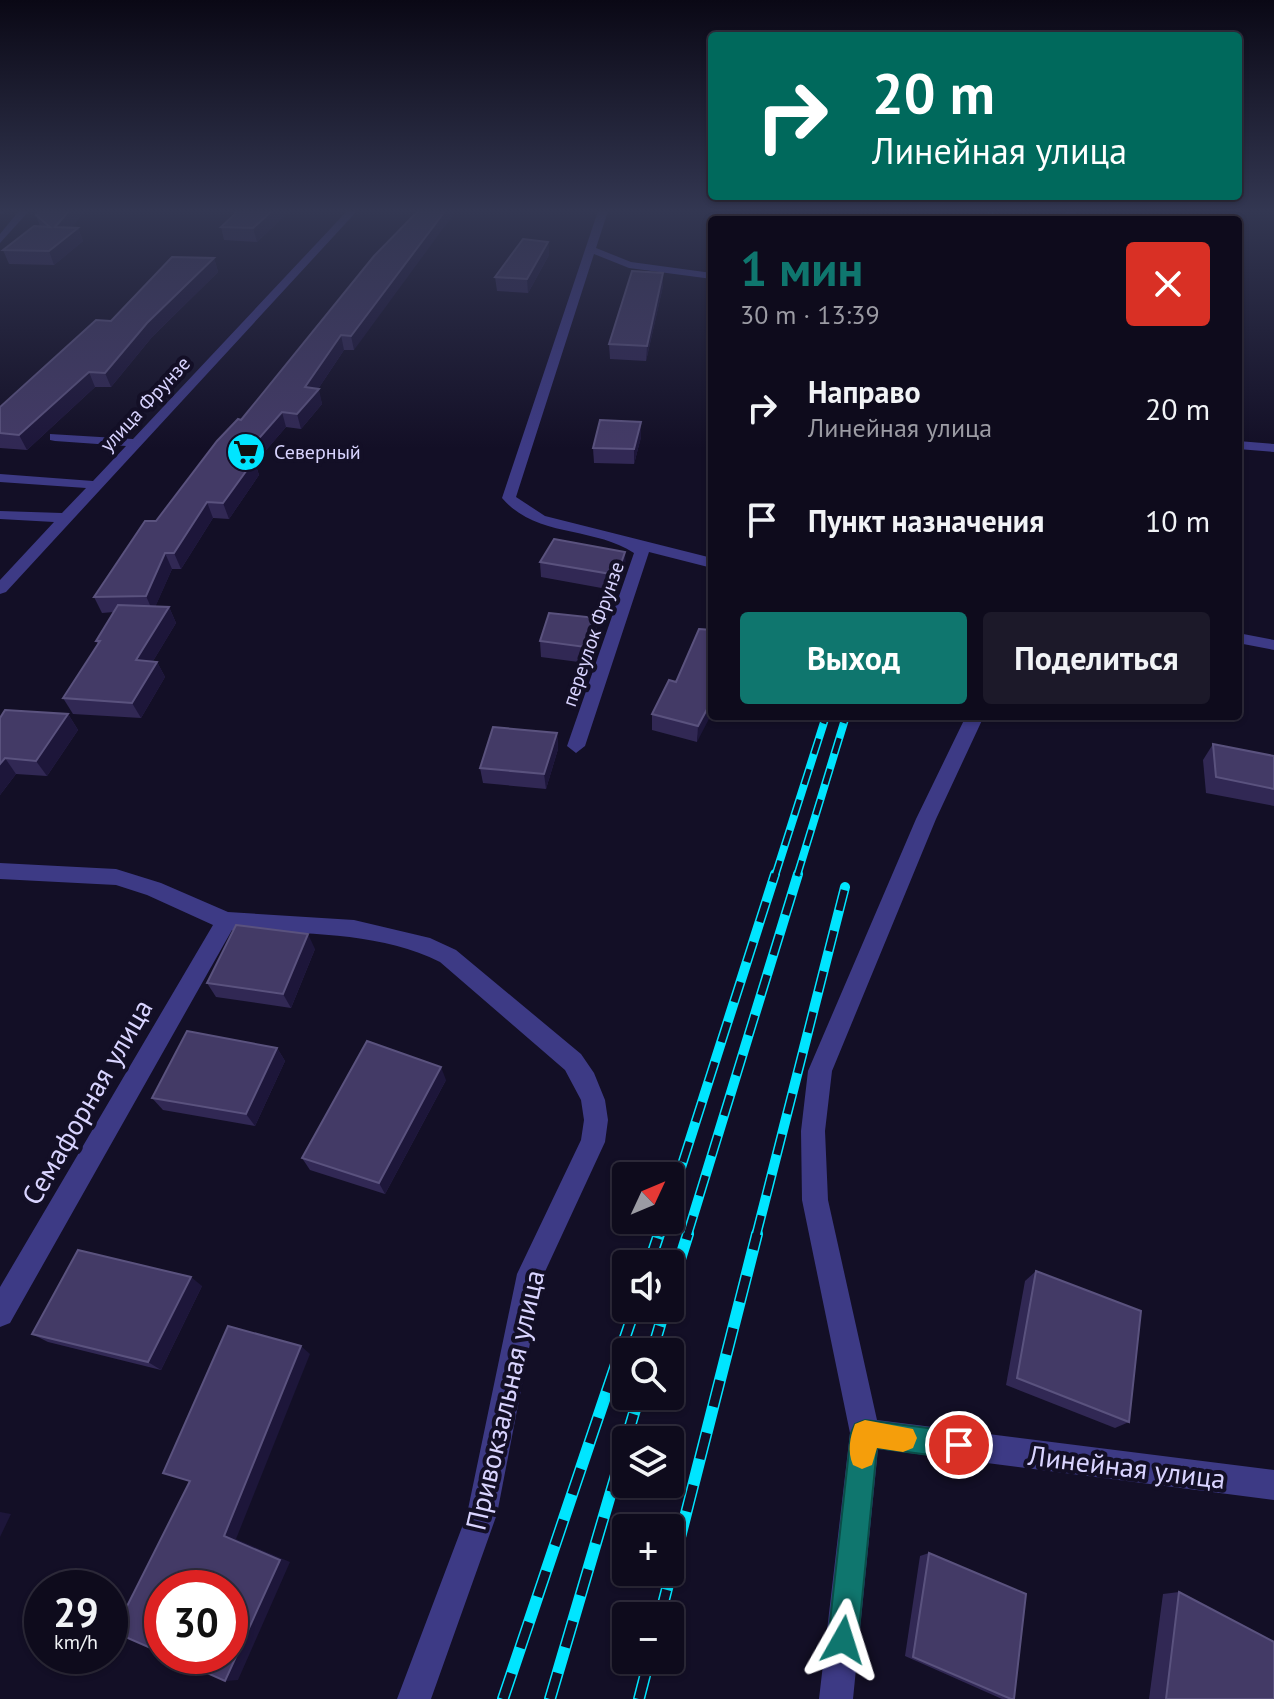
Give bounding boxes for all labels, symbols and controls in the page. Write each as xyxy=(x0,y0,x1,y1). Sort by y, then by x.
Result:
text: 20 m xyxy=(872,57,995,129)
icon: right xyxy=(740,64,844,168)
text: Линейная улица xyxy=(872,127,1127,174)
text: 1 мин xyxy=(740,237,863,299)
button: close xyxy=(1126,242,1210,326)
text: 30 m · 13:39 xyxy=(740,298,880,331)
street label: улица Фрунзе xyxy=(94,351,196,457)
text: Направо xyxy=(808,372,921,411)
icon: right xyxy=(740,386,784,430)
text: 20 m xyxy=(1145,389,1210,428)
text: Линейная улица xyxy=(808,411,992,444)
supermarket icon: Северный xyxy=(225,431,267,473)
place label: Северный xyxy=(274,439,361,465)
icon: arrive xyxy=(740,498,784,542)
text: Пункт назначения xyxy=(808,501,1044,540)
text: 10 m xyxy=(1145,501,1210,540)
street label: переулок Фрунзе xyxy=(556,558,630,710)
button: Выход xyxy=(740,612,967,704)
button: Поделиться xyxy=(983,612,1210,704)
street label: Семафорная улица xyxy=(13,992,160,1211)
north arrow xyxy=(612,1162,684,1234)
map controls xyxy=(612,1162,684,1674)
button: sound xyxy=(612,1250,684,1322)
street label: Привокзальная улица xyxy=(457,1266,552,1533)
button: search xyxy=(612,1338,684,1410)
pin xyxy=(925,1411,993,1479)
icon: arrive xyxy=(937,1423,981,1467)
button: layers xyxy=(612,1426,684,1498)
street label: Линейная улица xyxy=(1025,1436,1228,1497)
button: + xyxy=(612,1514,684,1586)
speed limit sign: 30 xyxy=(144,1570,248,1674)
text: 29 xyxy=(53,1586,99,1638)
position arrow xyxy=(801,1598,885,1682)
button: − xyxy=(612,1602,684,1674)
text: km/h xyxy=(54,1629,98,1655)

